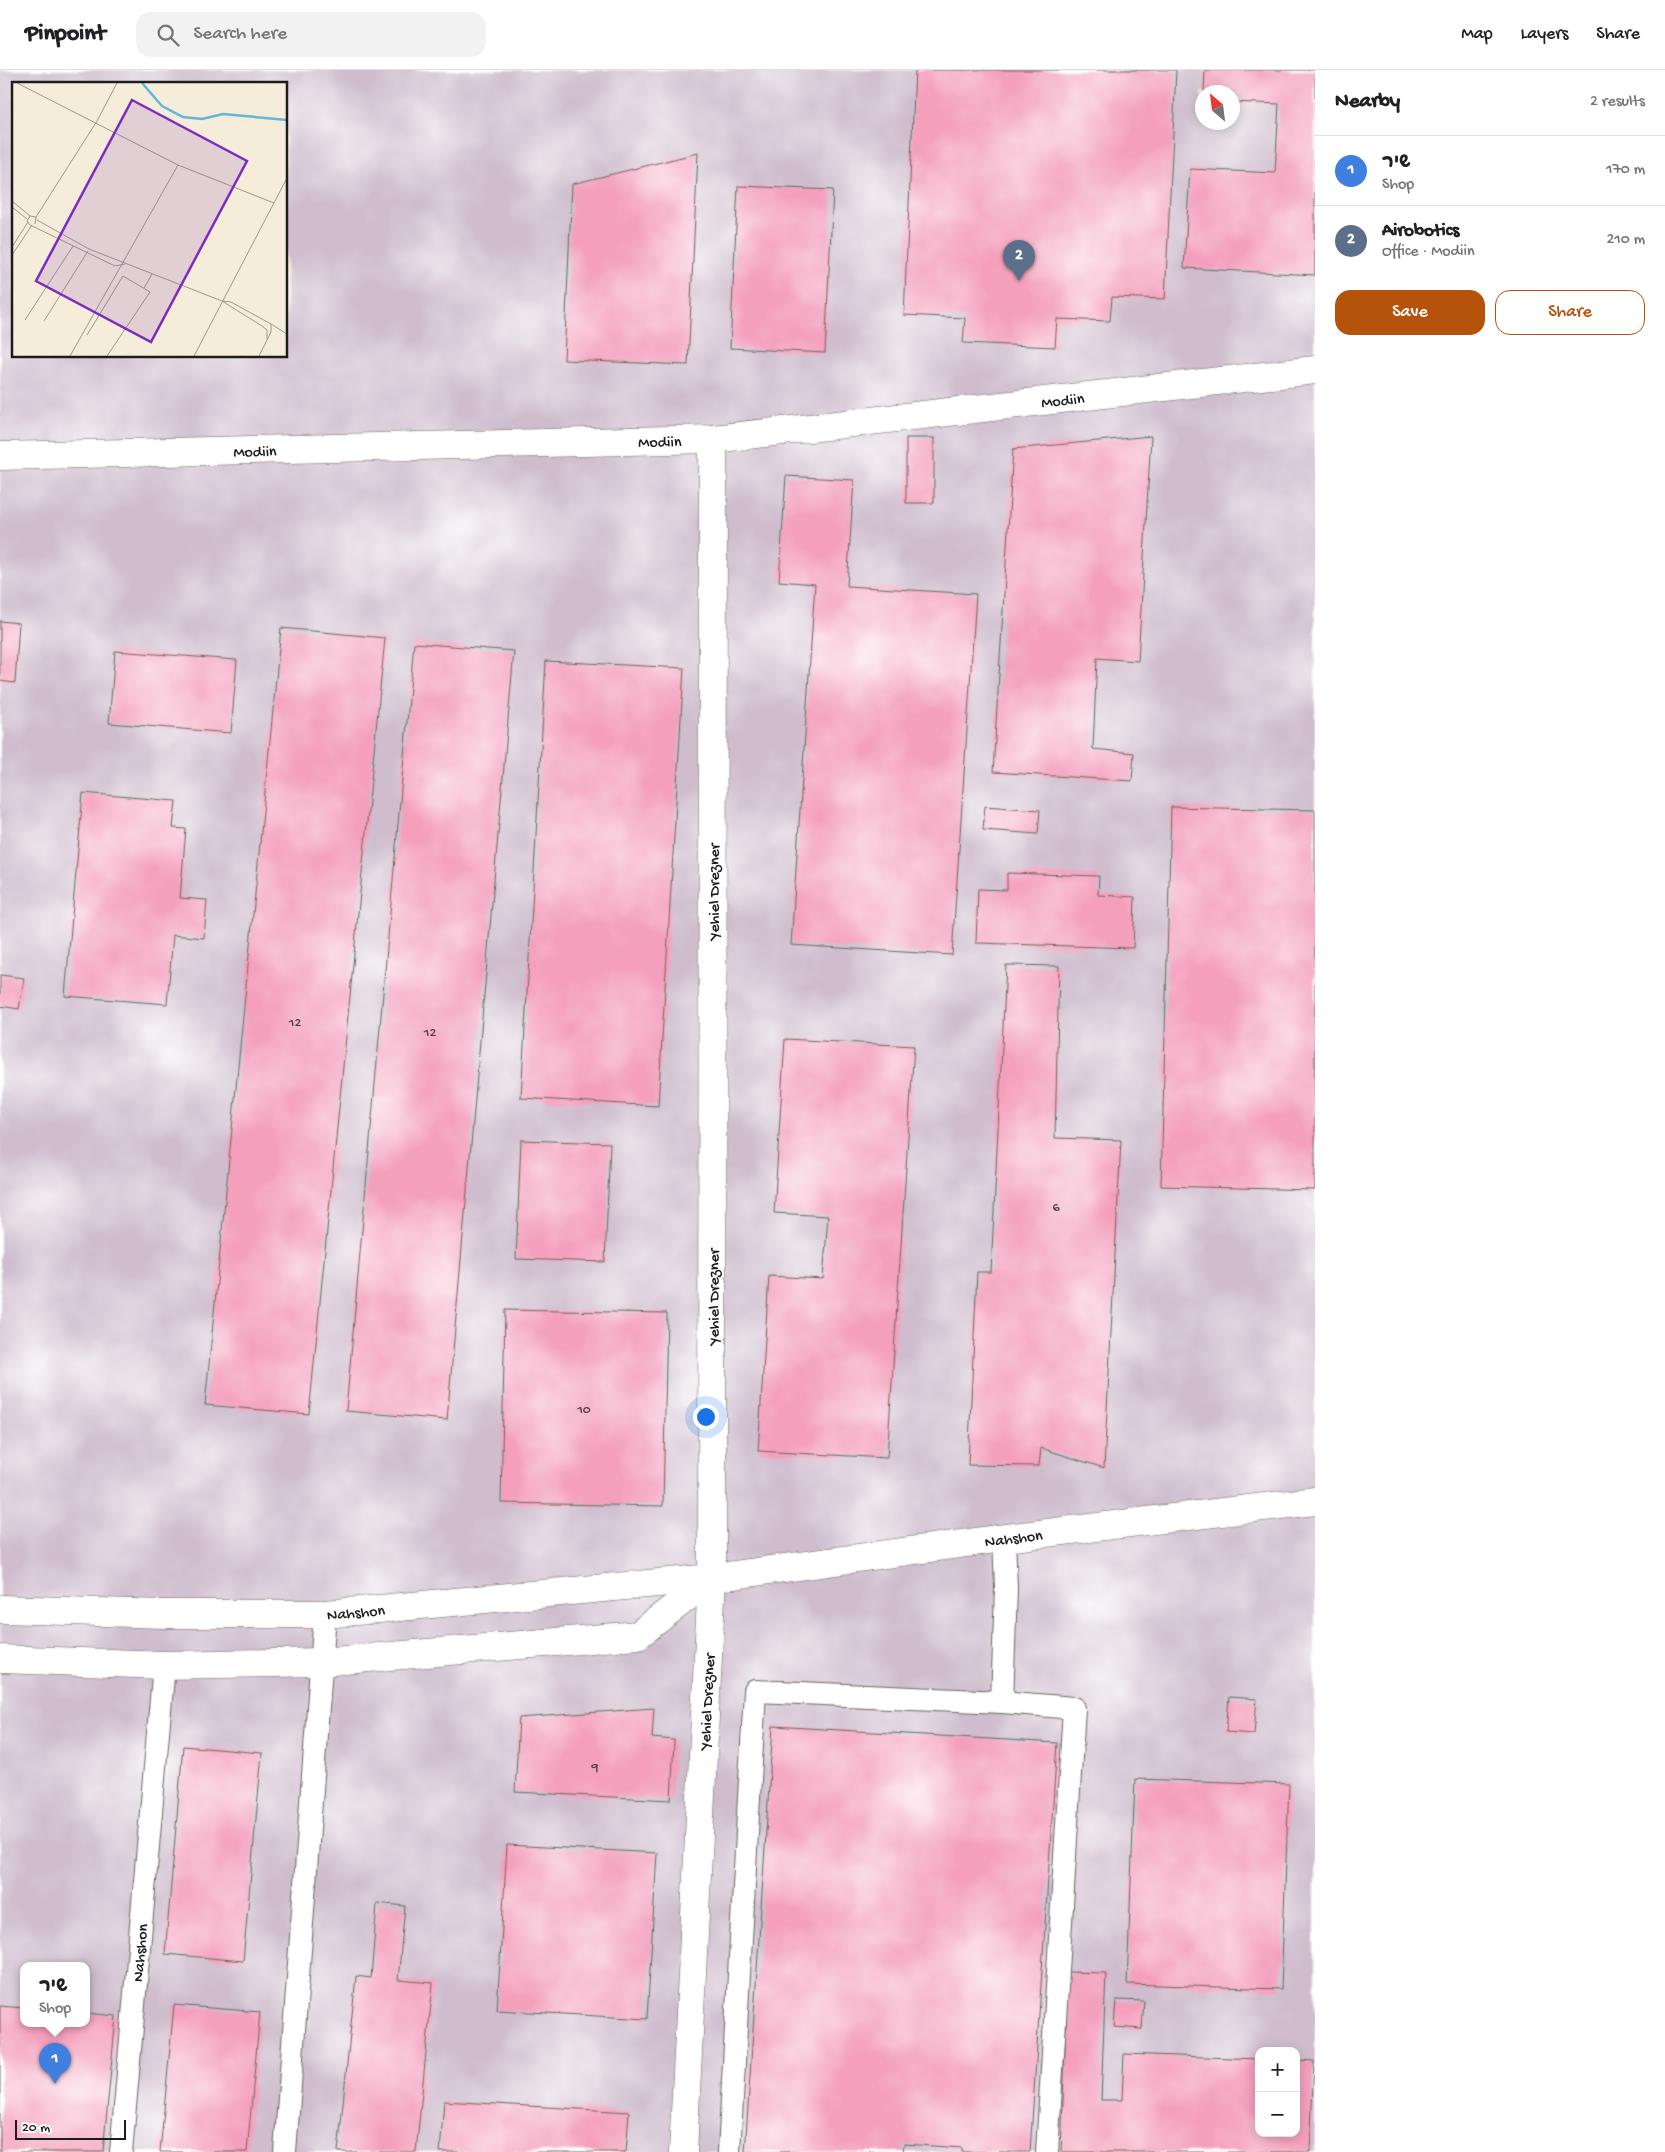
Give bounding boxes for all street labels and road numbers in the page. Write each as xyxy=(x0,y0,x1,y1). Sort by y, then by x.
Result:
street label: Modiin xyxy=(1040,390,1086,414)
street label: Modiin xyxy=(638,434,682,454)
street label: Modiin xyxy=(233,443,277,463)
street label: Yehiel Drezner xyxy=(707,842,726,942)
street label: Yehiel Drezner xyxy=(706,1247,725,1347)
street label: Nahshon xyxy=(984,1527,1044,1554)
street label: Nahshon xyxy=(326,1602,386,1627)
street label: Yehiel Drezner xyxy=(697,1652,721,1752)
street label: Nahshon xyxy=(130,1923,154,1983)

